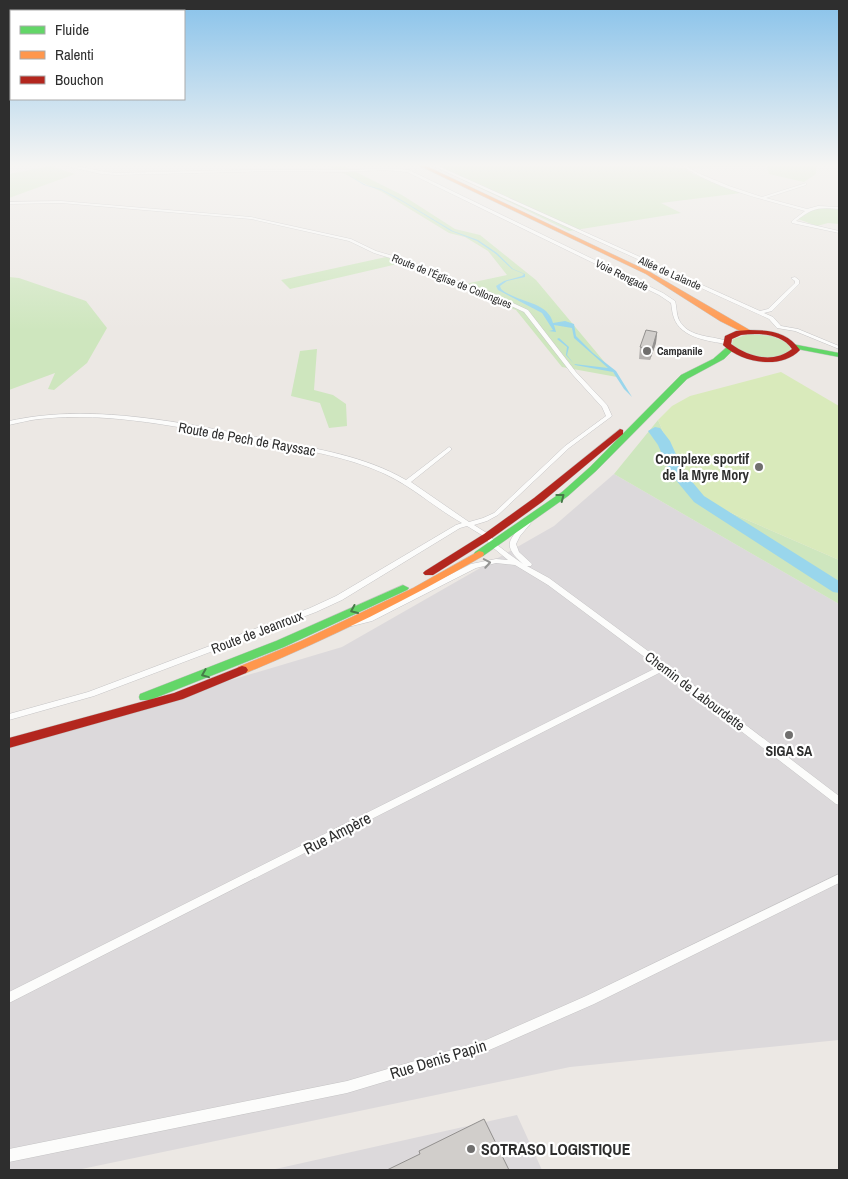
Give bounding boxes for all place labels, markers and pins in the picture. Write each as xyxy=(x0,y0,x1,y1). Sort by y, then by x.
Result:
place label: Campanile xyxy=(657,344,703,358)
marker: Campanile xyxy=(641,345,653,357)
place label: Complexe sportif de la Myre Mory xyxy=(655,450,750,484)
marker: Complexe sportif de la Myre Mory xyxy=(753,461,765,473)
marker: SIGA SA xyxy=(783,729,795,741)
place label: SIGA SA xyxy=(766,742,813,760)
place label: SOTRASO LOGISTIQUE xyxy=(481,1138,631,1160)
marker: SOTRASO LOGISTIQUE xyxy=(465,1143,477,1155)

